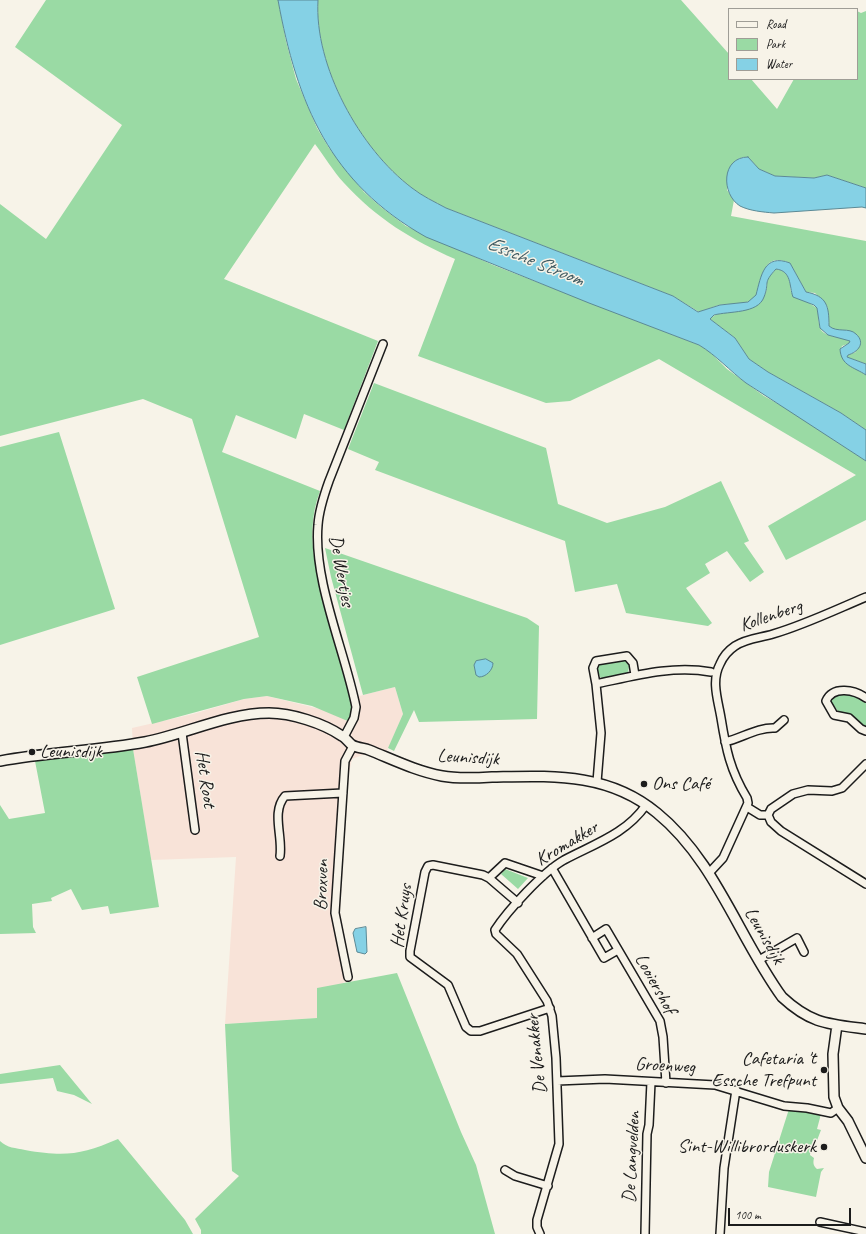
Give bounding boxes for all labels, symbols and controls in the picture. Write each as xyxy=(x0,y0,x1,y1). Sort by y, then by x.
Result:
legend xyxy=(728,8,858,80)
text: Road xyxy=(766,16,786,32)
text: Park xyxy=(766,36,785,52)
text: Water xyxy=(766,56,792,72)
water label: Essche Stroom xyxy=(483,232,587,292)
street label: De Wertjes xyxy=(324,534,358,608)
street label: Kollenberg xyxy=(737,595,805,637)
place label: Leunisdijk xyxy=(40,741,102,763)
street label: Leunisdijk xyxy=(437,745,499,771)
marker: Leunisdijk xyxy=(27,747,37,757)
street label: Het Root xyxy=(190,749,220,809)
place label: Ons Café xyxy=(652,773,710,795)
marker: Ons Café xyxy=(639,779,649,789)
street label: Kromakker xyxy=(531,816,603,872)
street label: Broxven xyxy=(310,859,334,911)
street label: Het Kruys xyxy=(386,883,418,949)
street label: Leunisdijk xyxy=(739,904,789,968)
street label: Looiershof xyxy=(629,950,681,1018)
street label: De Venakker xyxy=(521,1013,553,1095)
place label: Cafetaria 't Essche Trefpunt xyxy=(712,1048,816,1092)
street label: Groenweg xyxy=(634,1053,696,1079)
marker: Cafetaria 't Essche Trefpunt xyxy=(819,1065,829,1075)
street label: De Langvelden xyxy=(618,1111,646,1203)
place label: Sint-Willibrorduskerk xyxy=(678,1136,816,1158)
marker: Sint-Willibrorduskerk xyxy=(819,1142,829,1152)
scale bar xyxy=(730,1200,853,1226)
text: 100 m xyxy=(735,1207,761,1223)

